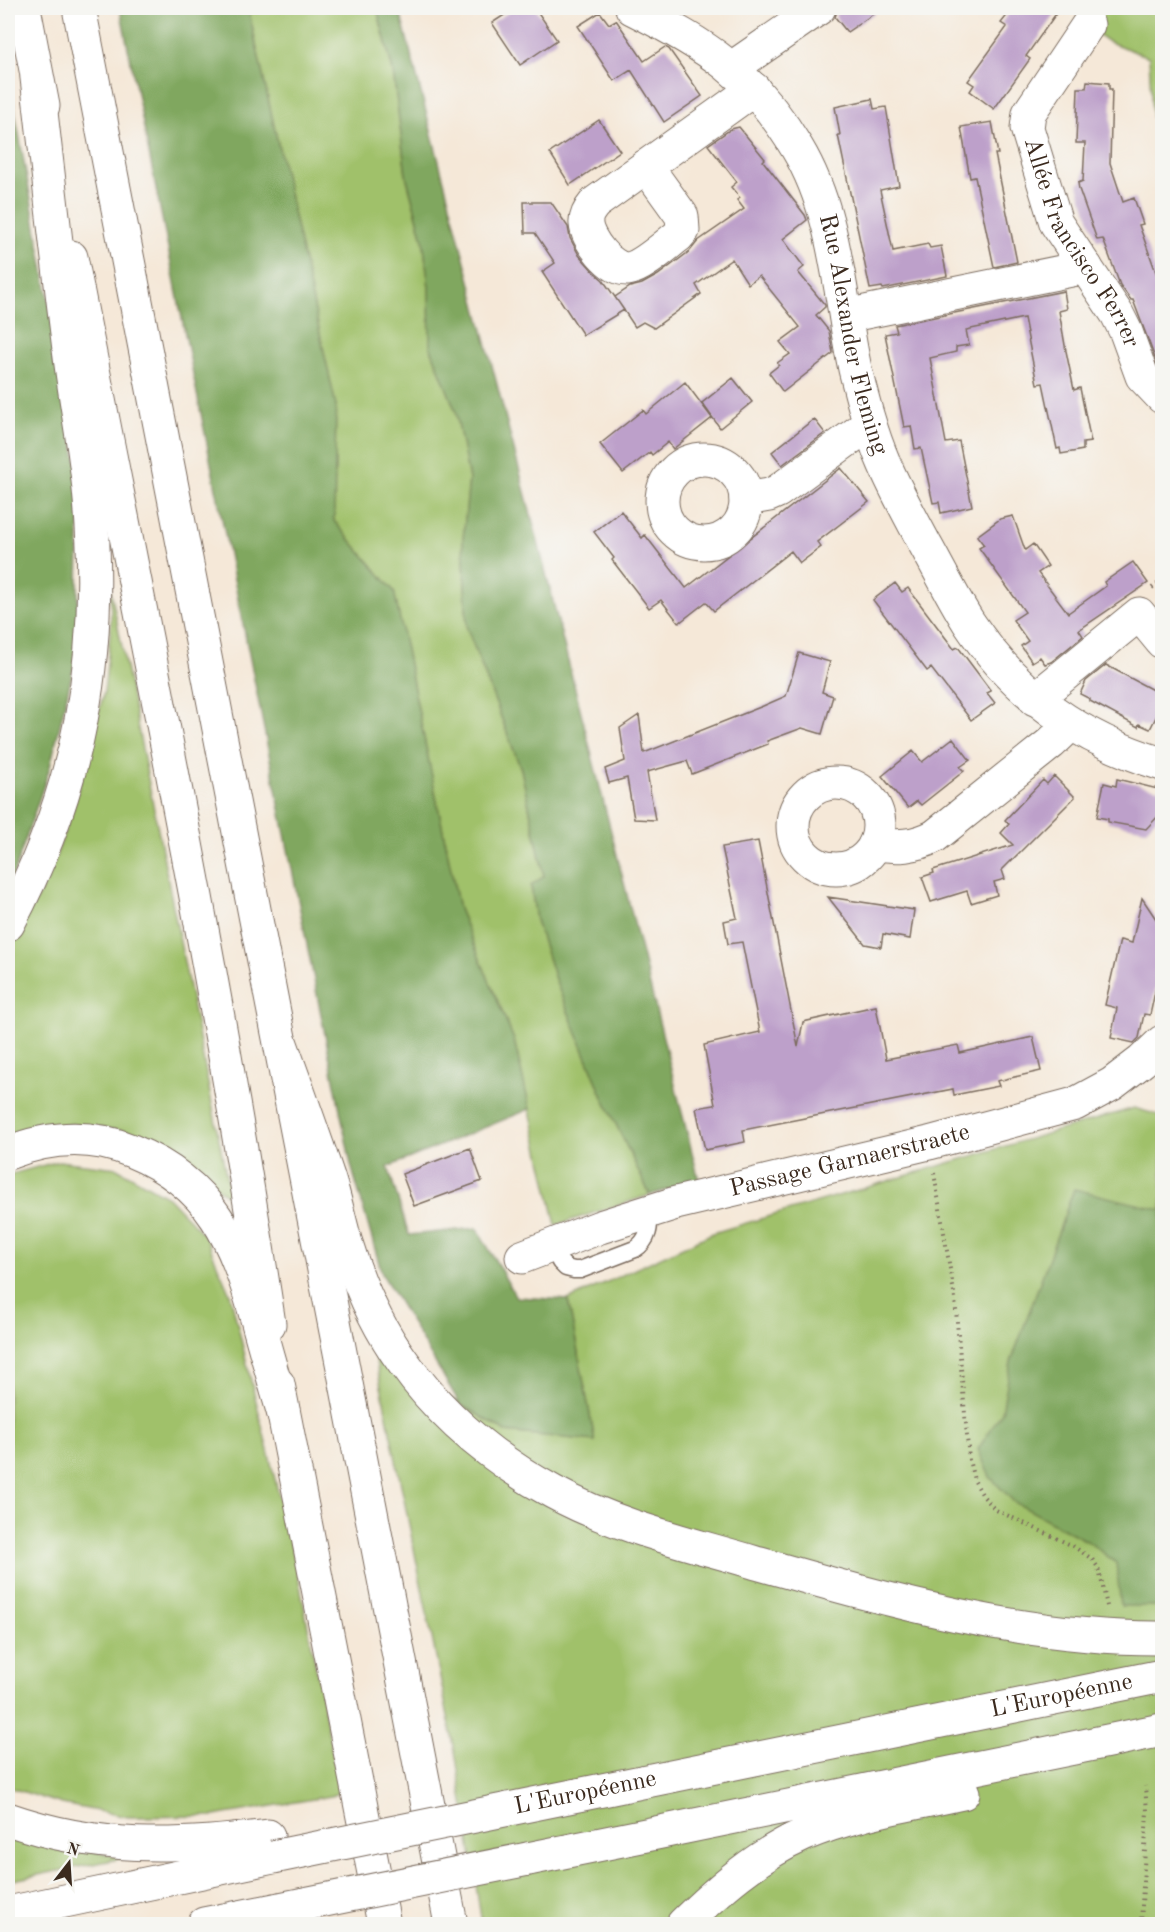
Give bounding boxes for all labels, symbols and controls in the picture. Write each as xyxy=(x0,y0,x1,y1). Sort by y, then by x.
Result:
street label: Allée Francisco Ferrer xyxy=(1019,135,1143,351)
street label: Rue Alexander Fleming xyxy=(814,212,892,459)
street label: Passage Garnaerstraete xyxy=(727,1121,973,1202)
street label: L'Européenne xyxy=(988,1670,1135,1723)
street label: L'Européenne xyxy=(512,1767,659,1820)
north arrow xyxy=(39,1833,99,1893)
text: N xyxy=(65,1841,82,1860)

